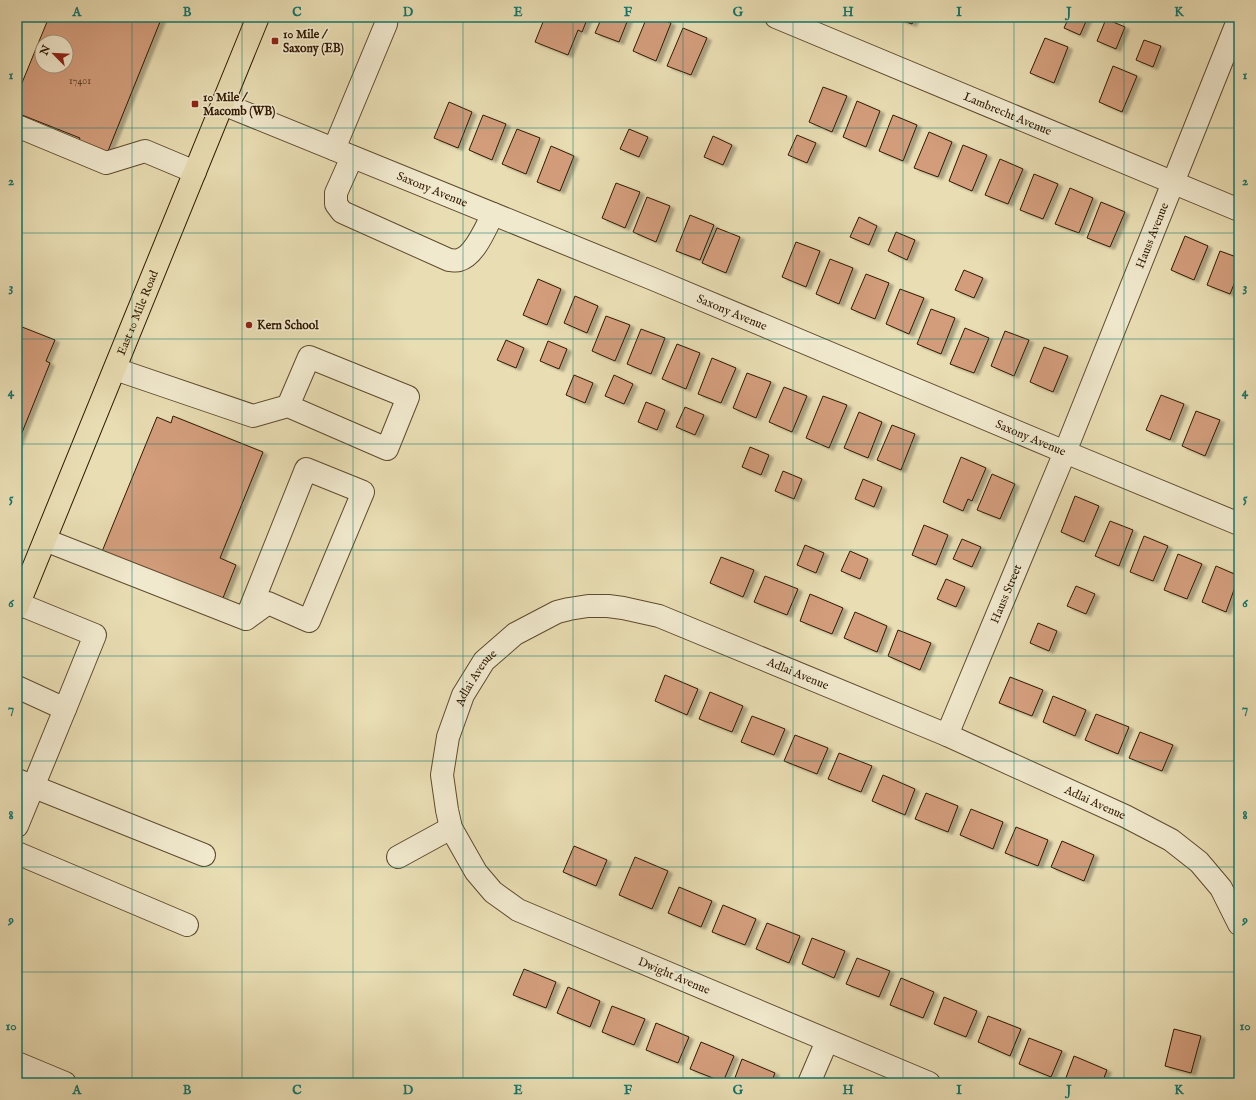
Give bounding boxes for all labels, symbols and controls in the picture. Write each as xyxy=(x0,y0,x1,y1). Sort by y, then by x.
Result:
text: A xyxy=(72,4,83,21)
text: B xyxy=(183,4,192,21)
text: C xyxy=(292,4,302,21)
text: D xyxy=(403,4,414,21)
text: E xyxy=(513,4,523,21)
text: F xyxy=(624,4,633,21)
text: G xyxy=(733,4,744,21)
text: H xyxy=(842,4,854,21)
text: I xyxy=(956,4,962,21)
text: J xyxy=(1064,4,1072,21)
text: K xyxy=(1174,4,1184,21)
place label: 10 Mile / Saxony (EB) xyxy=(283,27,344,57)
north arrow xyxy=(34,34,74,74)
marker: 10 Mile / Saxony (EB) xyxy=(270,36,280,46)
text: N xyxy=(37,43,54,58)
text: 1 xyxy=(9,67,14,84)
text: 1 xyxy=(1243,67,1248,84)
house number: 17401 xyxy=(69,75,91,88)
street label: Lambrecht Avenue xyxy=(961,89,1054,139)
place label: 10 Mile / Macomb (WB) xyxy=(203,90,275,119)
marker: 10 Mile / Macomb (WB) xyxy=(190,99,200,109)
street label: Saxony Avenue xyxy=(395,168,470,210)
text: 2 xyxy=(8,173,14,190)
text: 2 xyxy=(1242,173,1248,190)
street label: Hauss Avenue xyxy=(1132,200,1172,270)
street label: East 10 Mile Road xyxy=(113,267,162,357)
text: 3 xyxy=(9,279,14,296)
text: 3 xyxy=(1243,279,1248,296)
street label: Saxony Avenue xyxy=(695,291,770,334)
place label: Kern School xyxy=(257,318,319,333)
marker: Kern School xyxy=(244,320,254,330)
text: 4 xyxy=(8,384,15,401)
text: 4 xyxy=(1242,384,1249,401)
street label: Saxony Avenue xyxy=(993,416,1069,459)
text: 5 xyxy=(9,490,14,507)
text: 5 xyxy=(1243,490,1248,507)
street label: Hauss Street xyxy=(987,562,1025,626)
text: 6 xyxy=(8,595,14,612)
text: 6 xyxy=(1242,595,1248,612)
street label: Adlai Avenue xyxy=(452,646,500,709)
street label: Adlai Avenue xyxy=(764,654,832,693)
text: 7 xyxy=(8,701,14,718)
text: 7 xyxy=(1242,701,1248,718)
street label: Adlai Avenue xyxy=(1061,782,1129,823)
text: 8 xyxy=(8,807,14,824)
text: 8 xyxy=(1242,807,1248,824)
text: 9 xyxy=(7,912,14,929)
text: 9 xyxy=(1241,912,1248,929)
street label: Dwight Avenue xyxy=(636,954,713,998)
text: 10 xyxy=(5,1018,17,1035)
text: 10 xyxy=(1239,1018,1251,1035)
text: A xyxy=(72,1082,83,1099)
text: B xyxy=(183,1082,192,1099)
text: C xyxy=(292,1082,302,1099)
text: D xyxy=(403,1082,414,1099)
text: E xyxy=(513,1082,523,1099)
text: F xyxy=(624,1082,633,1099)
text: G xyxy=(733,1082,744,1099)
text: H xyxy=(842,1082,854,1099)
text: I xyxy=(956,1082,962,1099)
text: J xyxy=(1064,1082,1072,1099)
text: K xyxy=(1174,1082,1184,1099)

